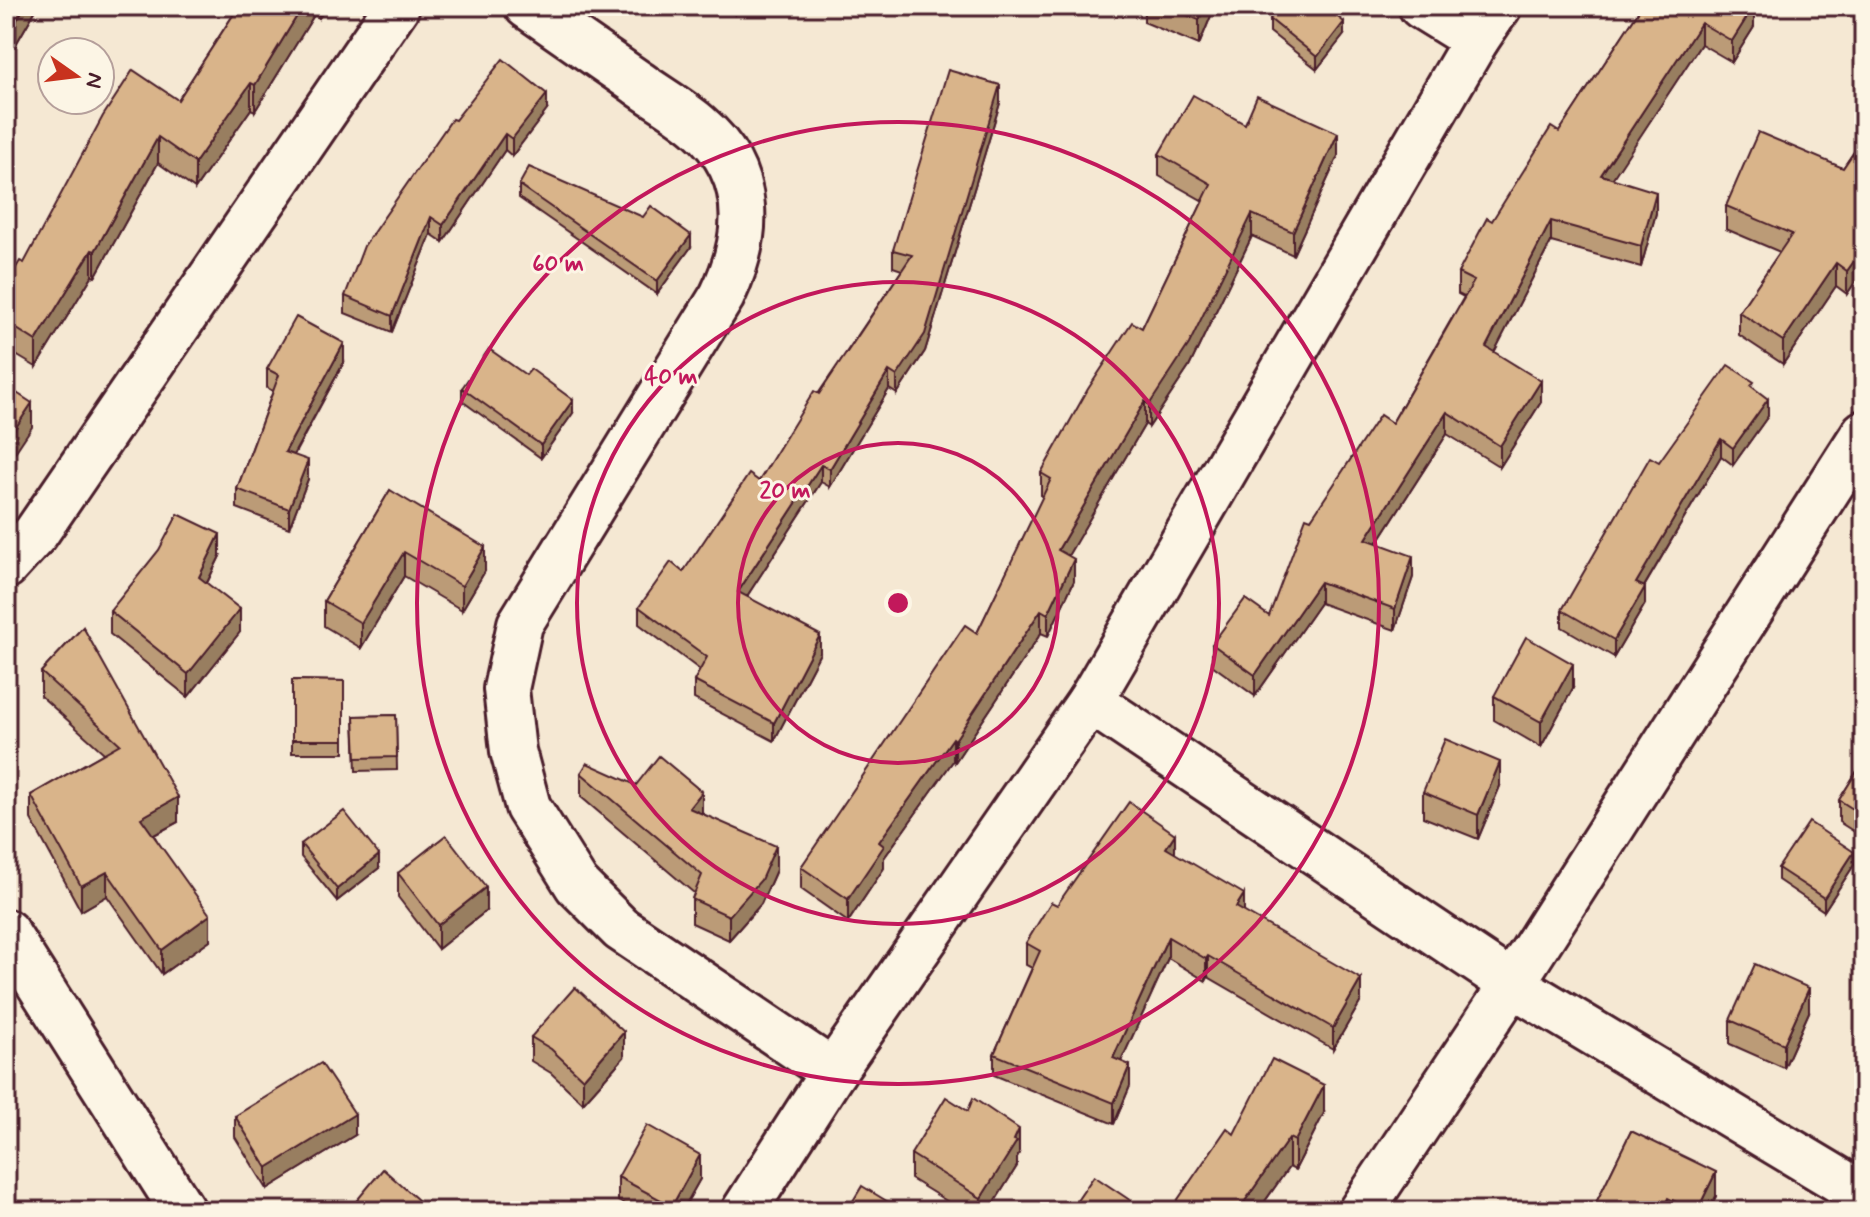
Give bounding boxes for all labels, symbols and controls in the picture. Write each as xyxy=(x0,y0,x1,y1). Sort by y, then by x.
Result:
north arrow xyxy=(36,36,116,116)
text: N xyxy=(78,70,109,91)
text: 60 m xyxy=(532,249,584,280)
text: 40 m xyxy=(644,362,698,393)
text: 20 m xyxy=(759,476,811,507)
centre of rings xyxy=(884,589,912,617)

